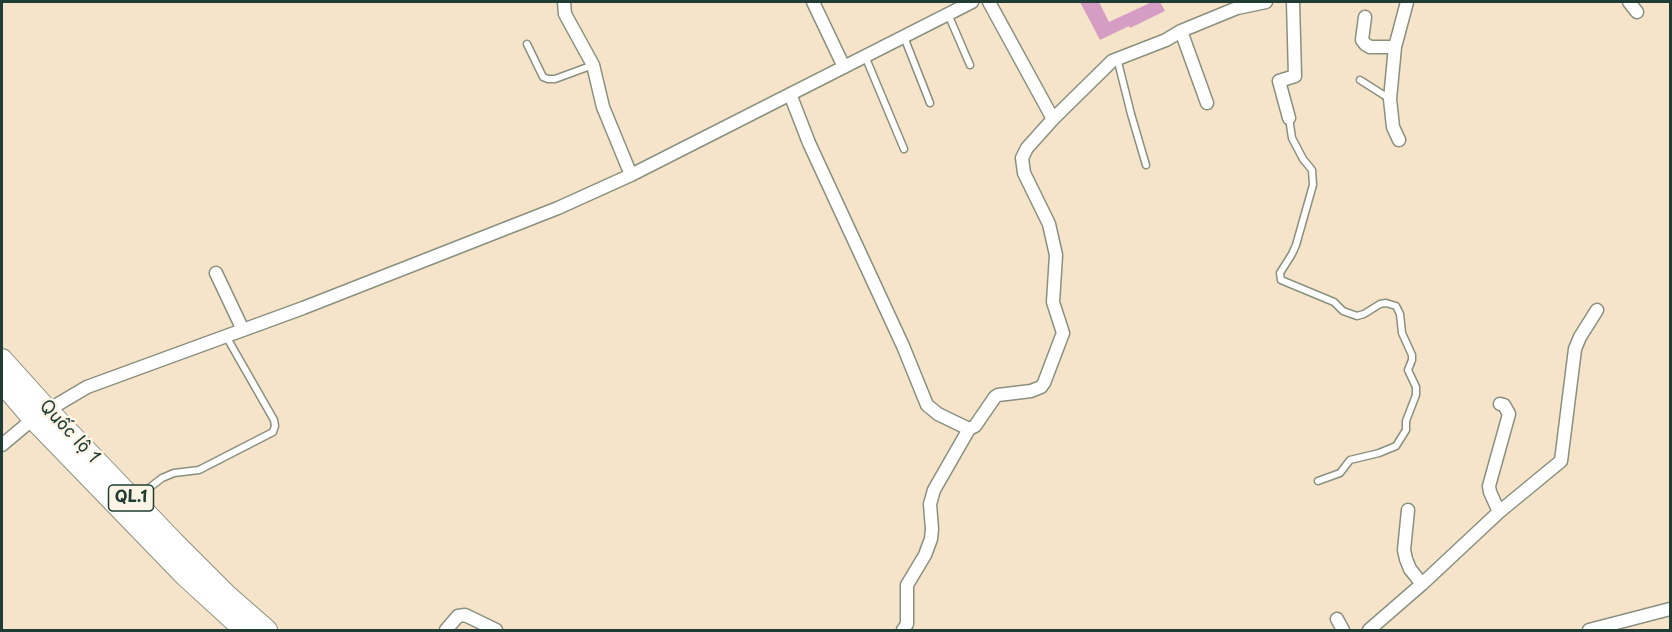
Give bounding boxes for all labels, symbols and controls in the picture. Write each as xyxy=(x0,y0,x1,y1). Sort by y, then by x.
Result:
street label: Quốc lộ 1 xyxy=(34,396,104,468)
road number: QL.1 xyxy=(108,485,154,511)

